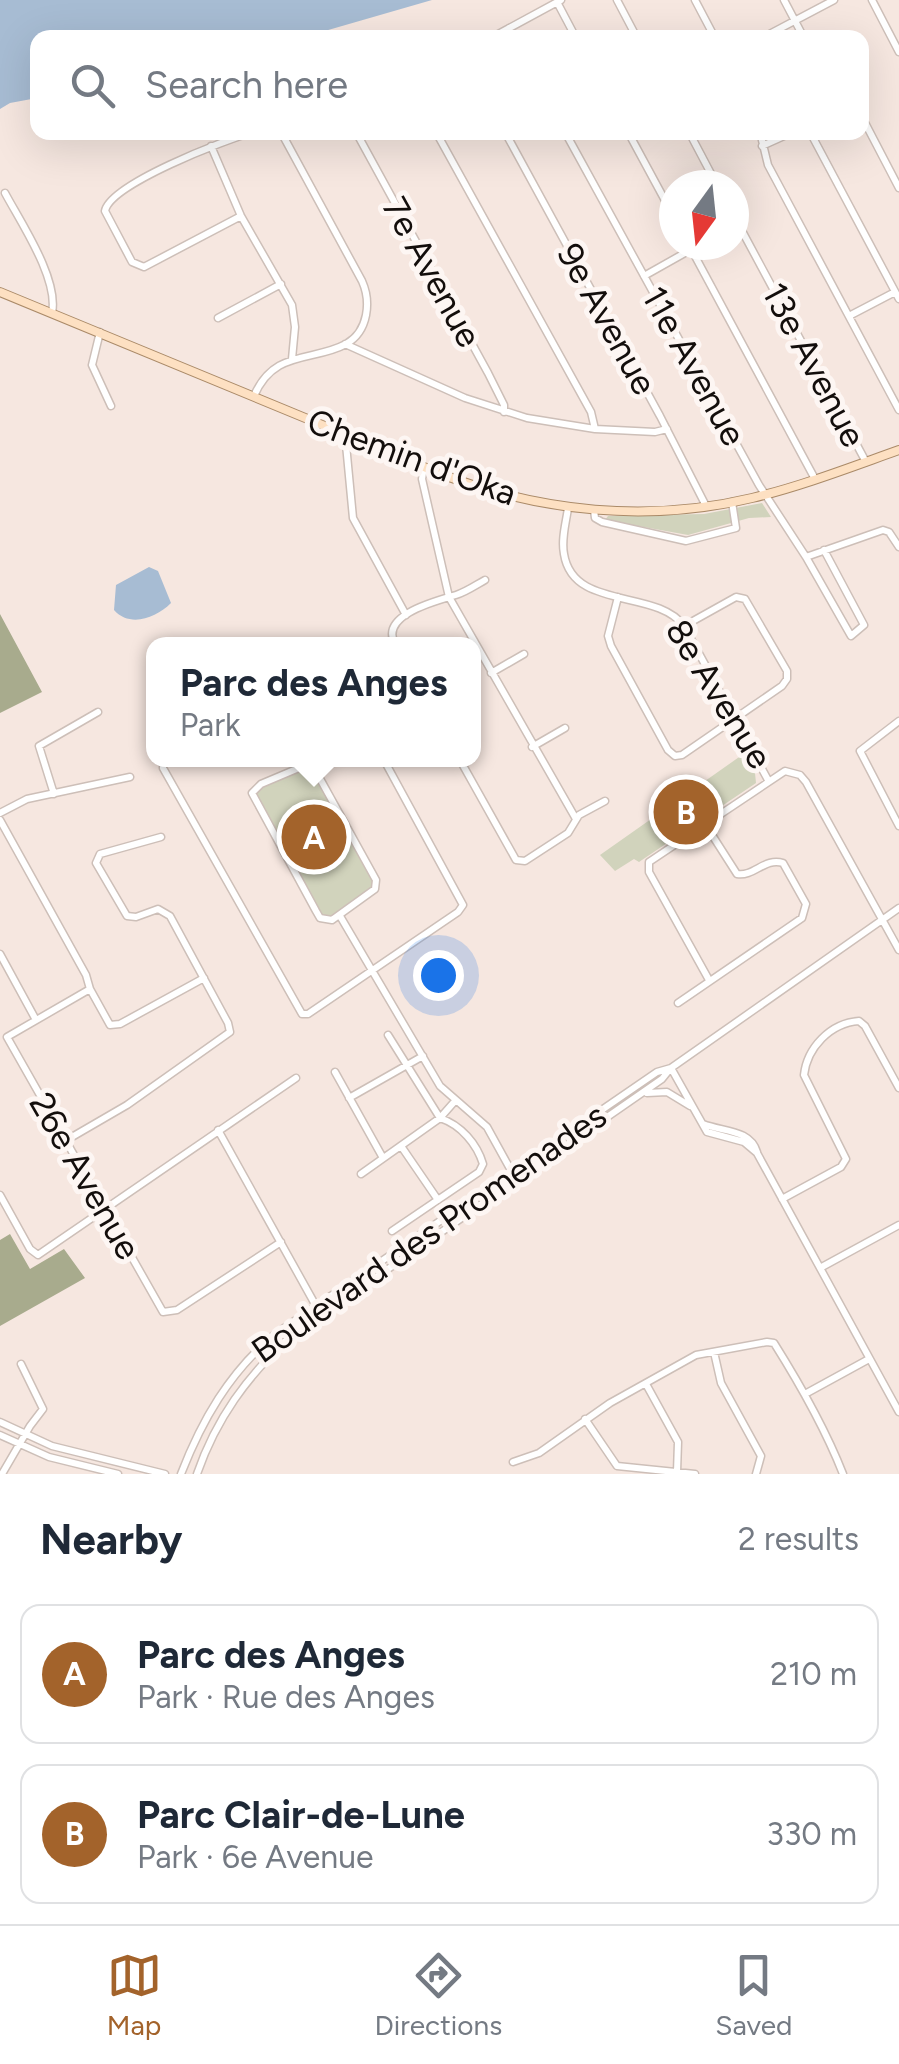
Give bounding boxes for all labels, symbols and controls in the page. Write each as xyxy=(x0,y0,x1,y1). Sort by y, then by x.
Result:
search box xyxy=(30,30,869,140)
icon: search xyxy=(65,58,120,113)
text: Search here xyxy=(145,62,348,108)
north arrow xyxy=(659,170,749,260)
street label: 7e Avenue xyxy=(374,190,490,354)
street label: 9e Avenue xyxy=(548,236,666,402)
street label: 13e Avenue xyxy=(753,276,875,454)
street label: 11e Avenue xyxy=(633,279,755,453)
street label: Chemin d'Oka xyxy=(302,400,522,514)
street label: 8e Avenue xyxy=(657,612,781,776)
popup xyxy=(146,637,481,767)
text: Parc des Anges xyxy=(180,660,447,706)
text: Park xyxy=(180,706,241,744)
pin: B xyxy=(654,774,718,850)
pin: A xyxy=(282,800,346,874)
your location xyxy=(413,950,464,1001)
street label: 26e Avenue xyxy=(20,1085,150,1267)
street label: Boulevard des Promenades xyxy=(244,1094,614,1372)
text: Nearby xyxy=(40,1514,182,1565)
text: 2 results xyxy=(738,1520,859,1558)
text: Parc des Anges xyxy=(137,1632,405,1678)
text: A xyxy=(63,1655,86,1693)
text: 210 m xyxy=(770,1655,857,1693)
text: Park · Rue des Anges xyxy=(137,1678,435,1716)
text: Parc Clair-de-Lune xyxy=(137,1792,465,1838)
text: B xyxy=(65,1815,84,1853)
text: 330 m xyxy=(767,1815,857,1853)
text: Park · 6e Avenue xyxy=(137,1838,374,1876)
tab: Map xyxy=(107,1948,162,2042)
tab: Directions xyxy=(375,1948,502,2042)
tab: Saved xyxy=(715,1948,792,2042)

